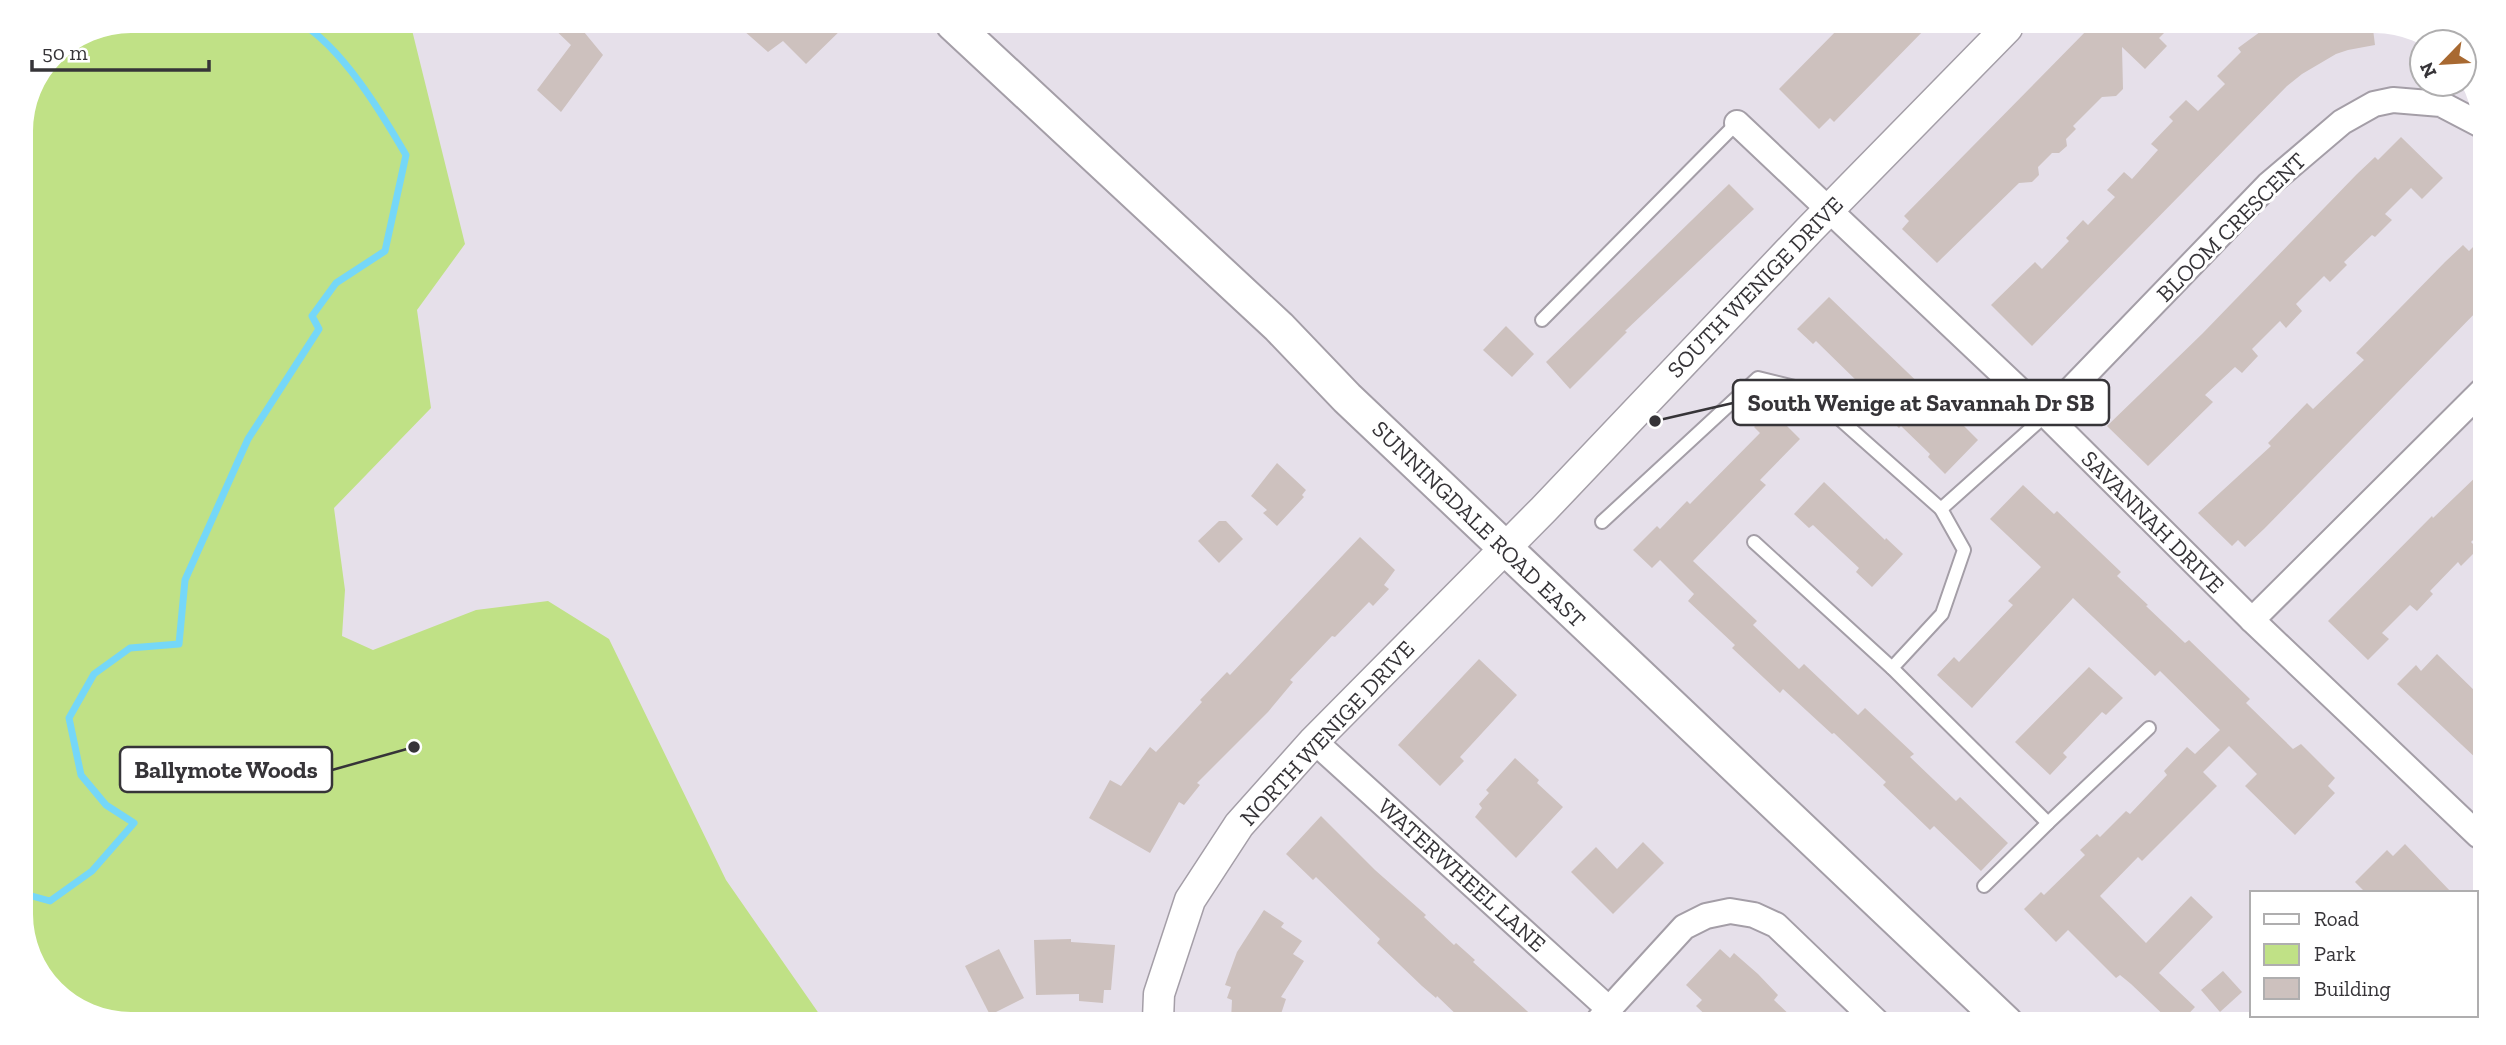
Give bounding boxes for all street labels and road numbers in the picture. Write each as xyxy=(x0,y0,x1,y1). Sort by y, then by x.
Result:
street label: BLOOM CRESCENT xyxy=(2151,147,2311,307)
street label: SOUTH WENIGE DRIVE xyxy=(1661,191,1849,383)
street label: SUNNINGDALE ROAD EAST xyxy=(1366,415,1592,633)
street label: SAVANNAH DRIVE xyxy=(2076,445,2230,599)
street label: NORTH WENIGE DRIVE xyxy=(1234,635,1420,831)
street label: WATERWHEEL LANE xyxy=(1372,792,1552,958)

